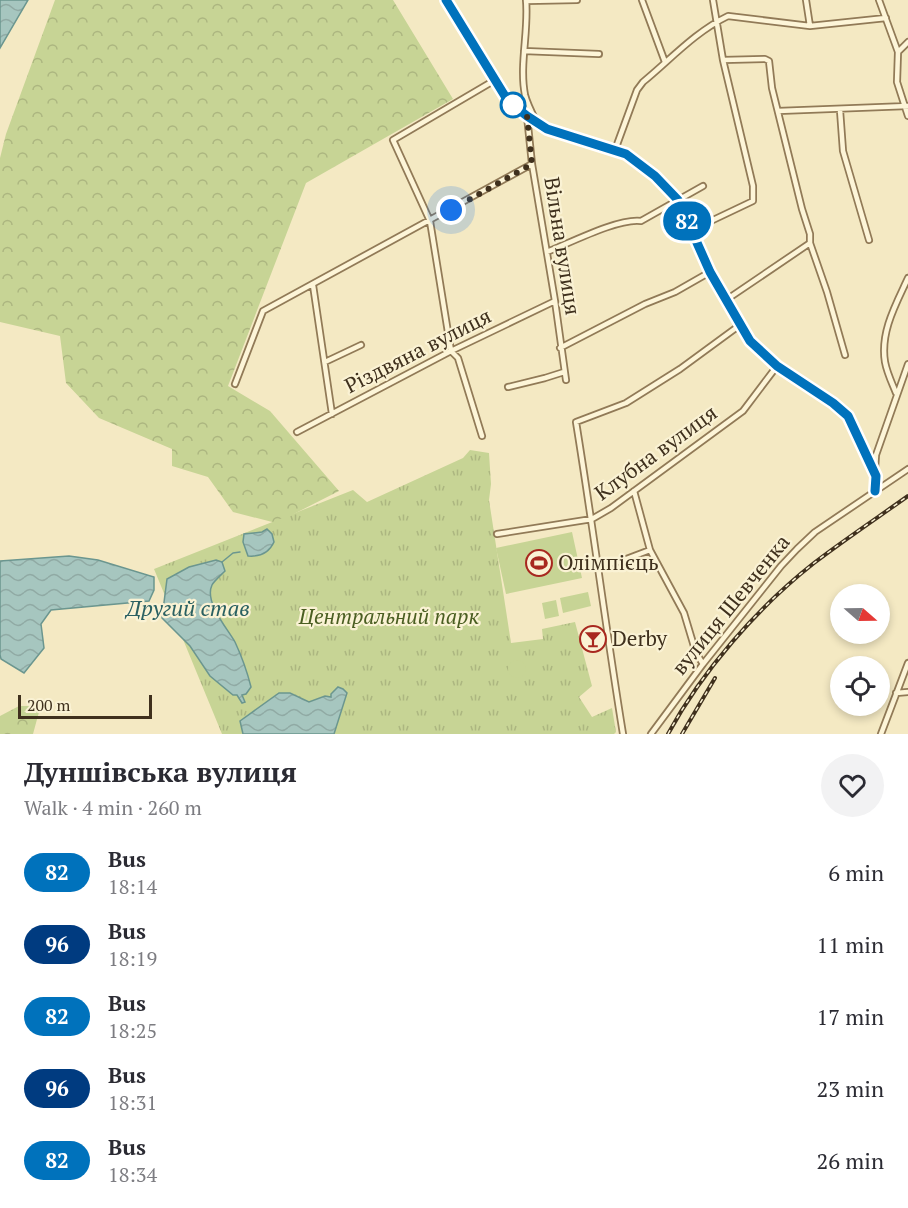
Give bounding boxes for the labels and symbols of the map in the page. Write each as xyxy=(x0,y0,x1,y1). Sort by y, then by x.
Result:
unlabelled marker xyxy=(500,92,526,118)
street label: Вільна вулиця xyxy=(538,175,588,317)
your location xyxy=(436,195,466,225)
line badge: 82 xyxy=(660,202,714,240)
street label: Різдвяна вулиця xyxy=(339,301,496,399)
street label: Клубна вулиця xyxy=(589,398,722,506)
street label: вулиця Шевченка xyxy=(665,528,796,680)
sports icon: Олімпієць xyxy=(524,548,554,578)
place label: Олімпієць xyxy=(558,548,659,576)
north arrow xyxy=(830,584,890,644)
water label: Другий став xyxy=(124,593,250,622)
park label: Центральний парк xyxy=(298,602,479,630)
bar icon: Derby xyxy=(578,624,608,654)
place label: Derby xyxy=(612,624,668,652)
scale bar xyxy=(18,692,152,720)

